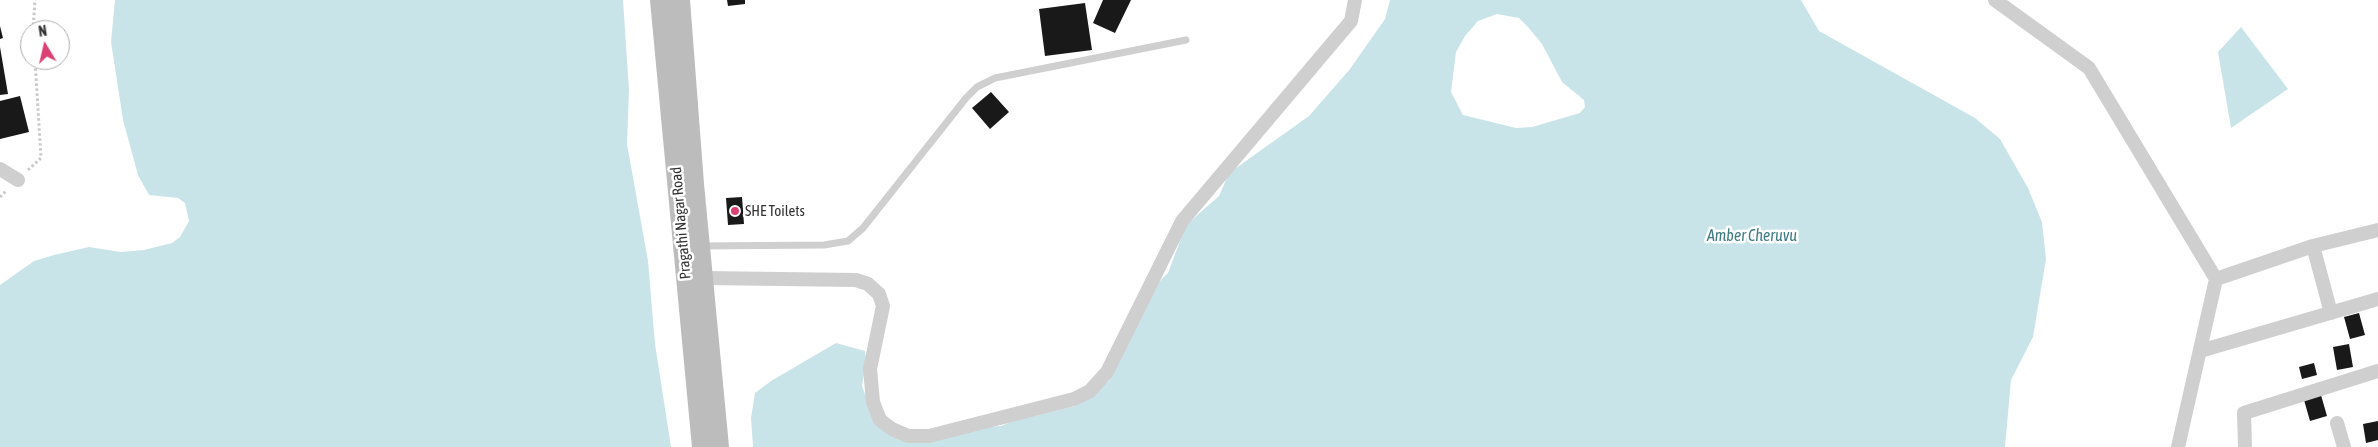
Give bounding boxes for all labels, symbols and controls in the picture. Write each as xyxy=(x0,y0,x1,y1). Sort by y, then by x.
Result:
north arrow xyxy=(20,20,70,70)
text: N xyxy=(37,23,48,40)
street label: Pragathi Nagar Road xyxy=(667,166,695,280)
place label: SHE Toilets xyxy=(745,202,805,220)
marker: SHE Toilets xyxy=(729,205,741,217)
water label: Amber Cheruvu xyxy=(1707,226,1797,246)

